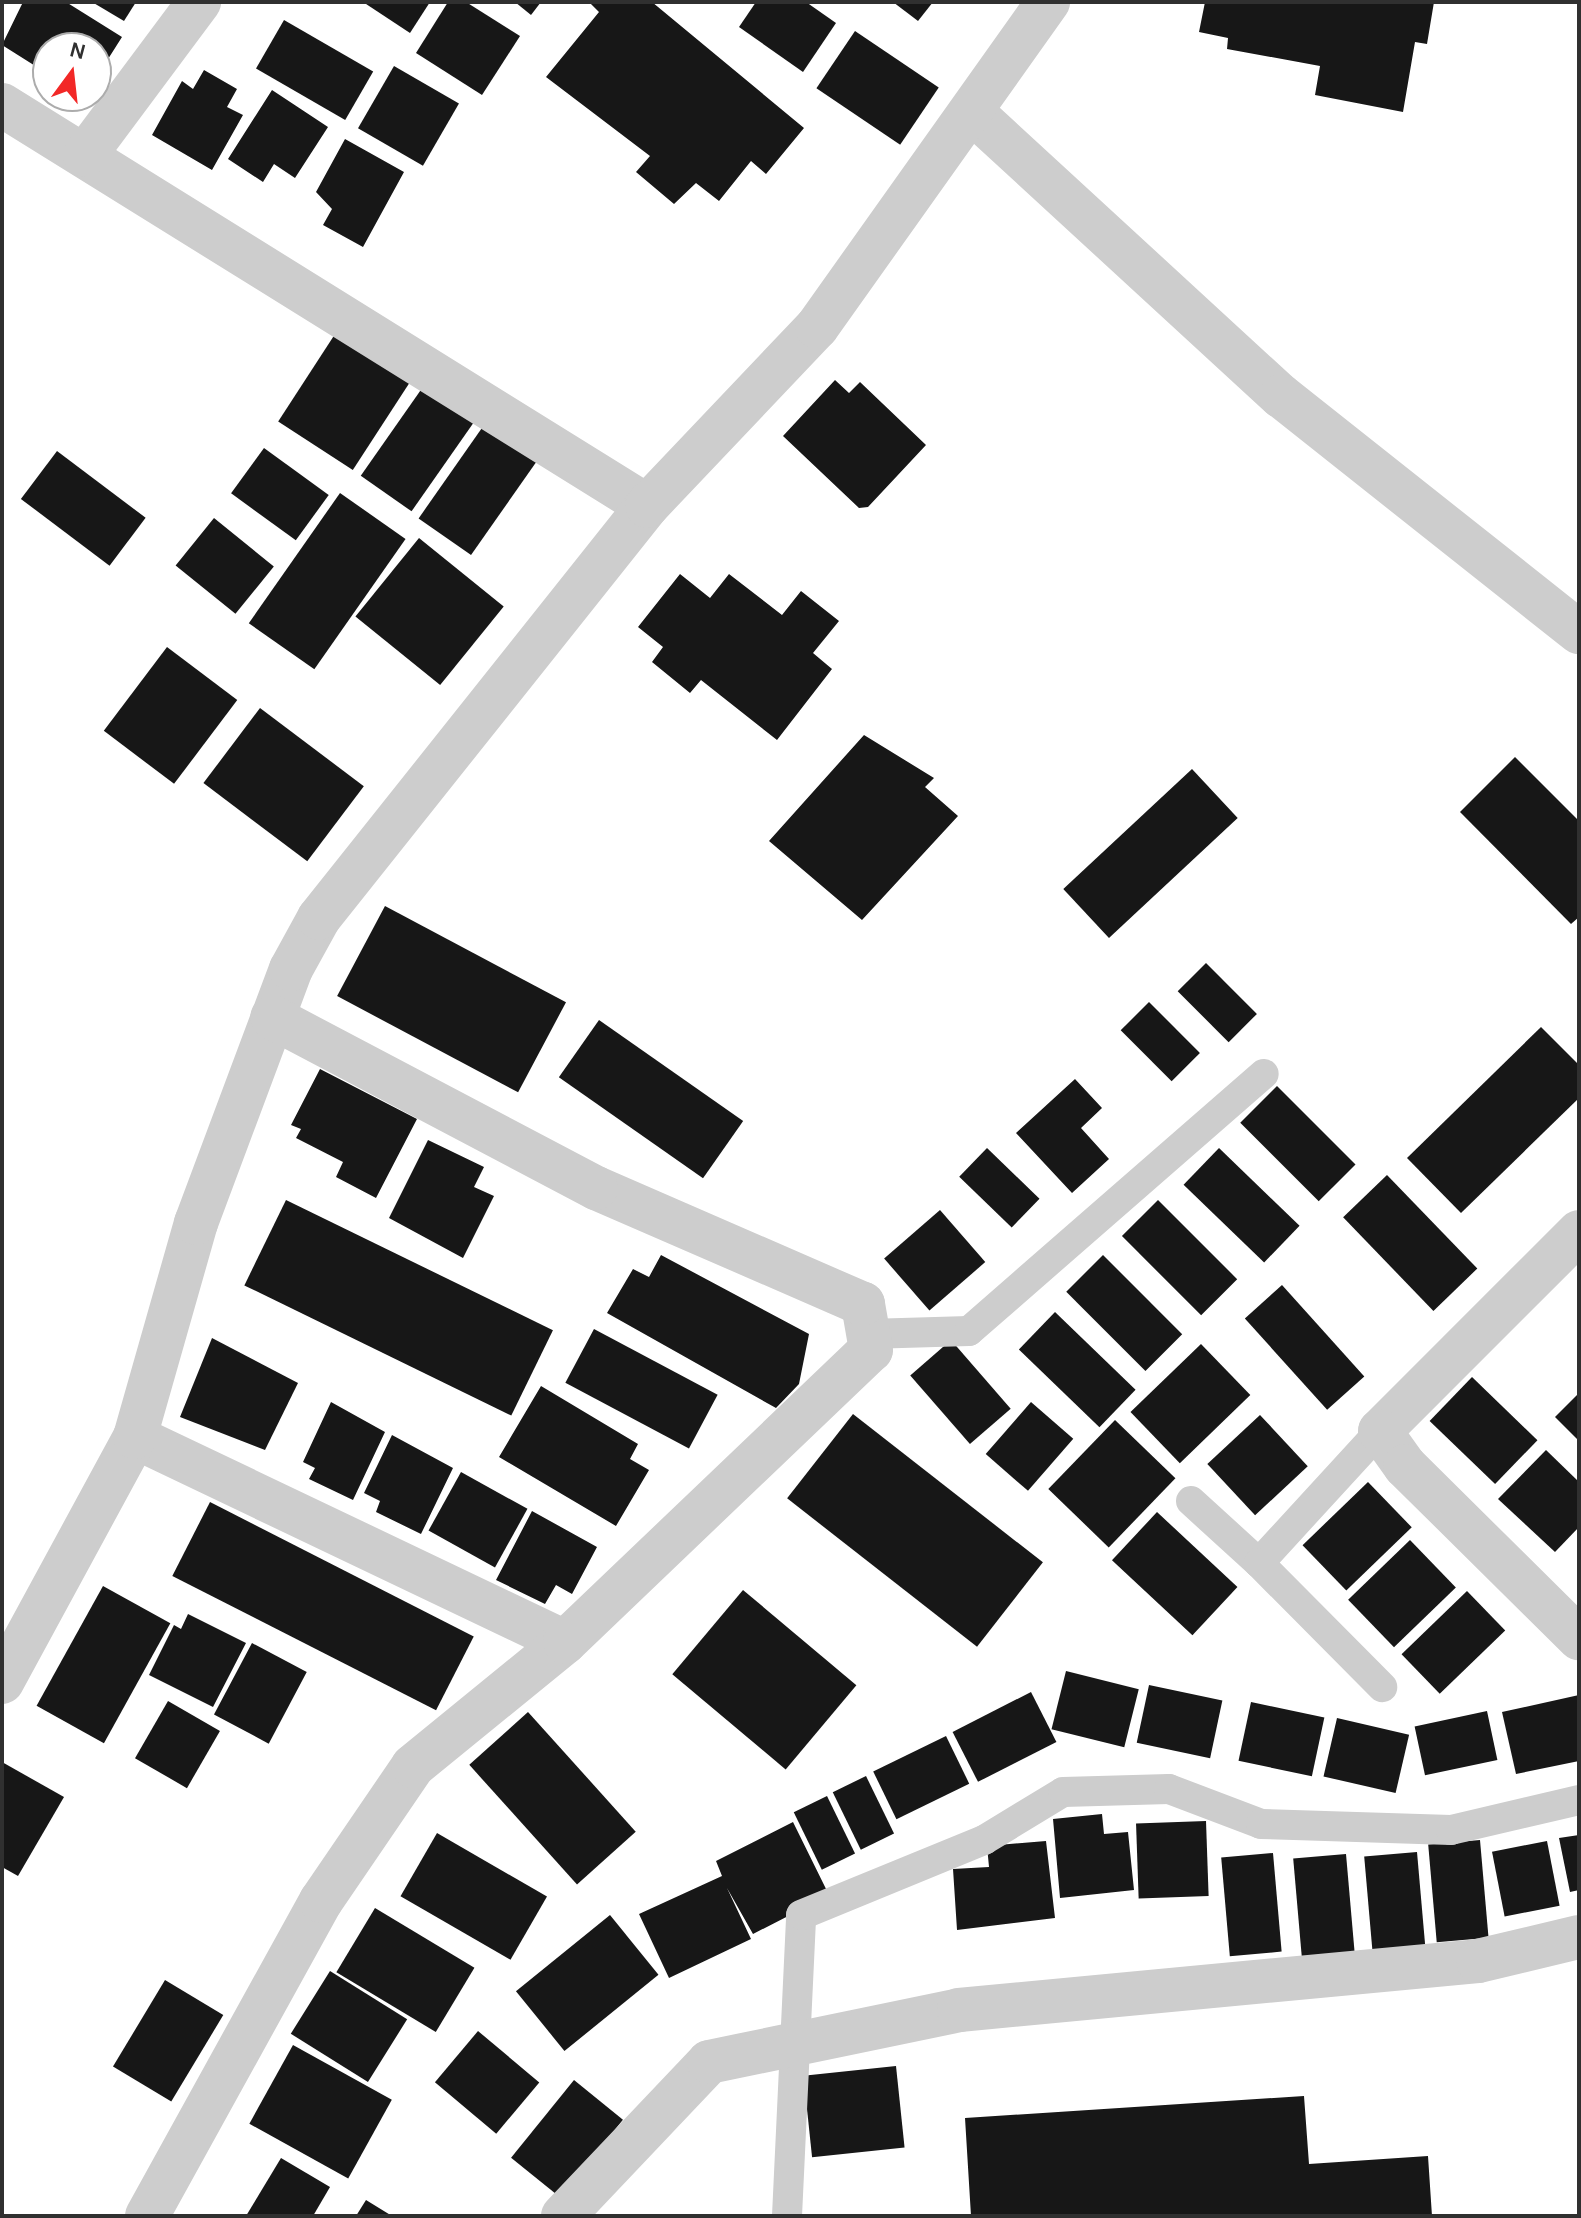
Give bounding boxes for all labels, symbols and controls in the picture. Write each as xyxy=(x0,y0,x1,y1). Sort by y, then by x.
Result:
north arrow xyxy=(32,32,112,112)
text: N xyxy=(67,36,89,65)

